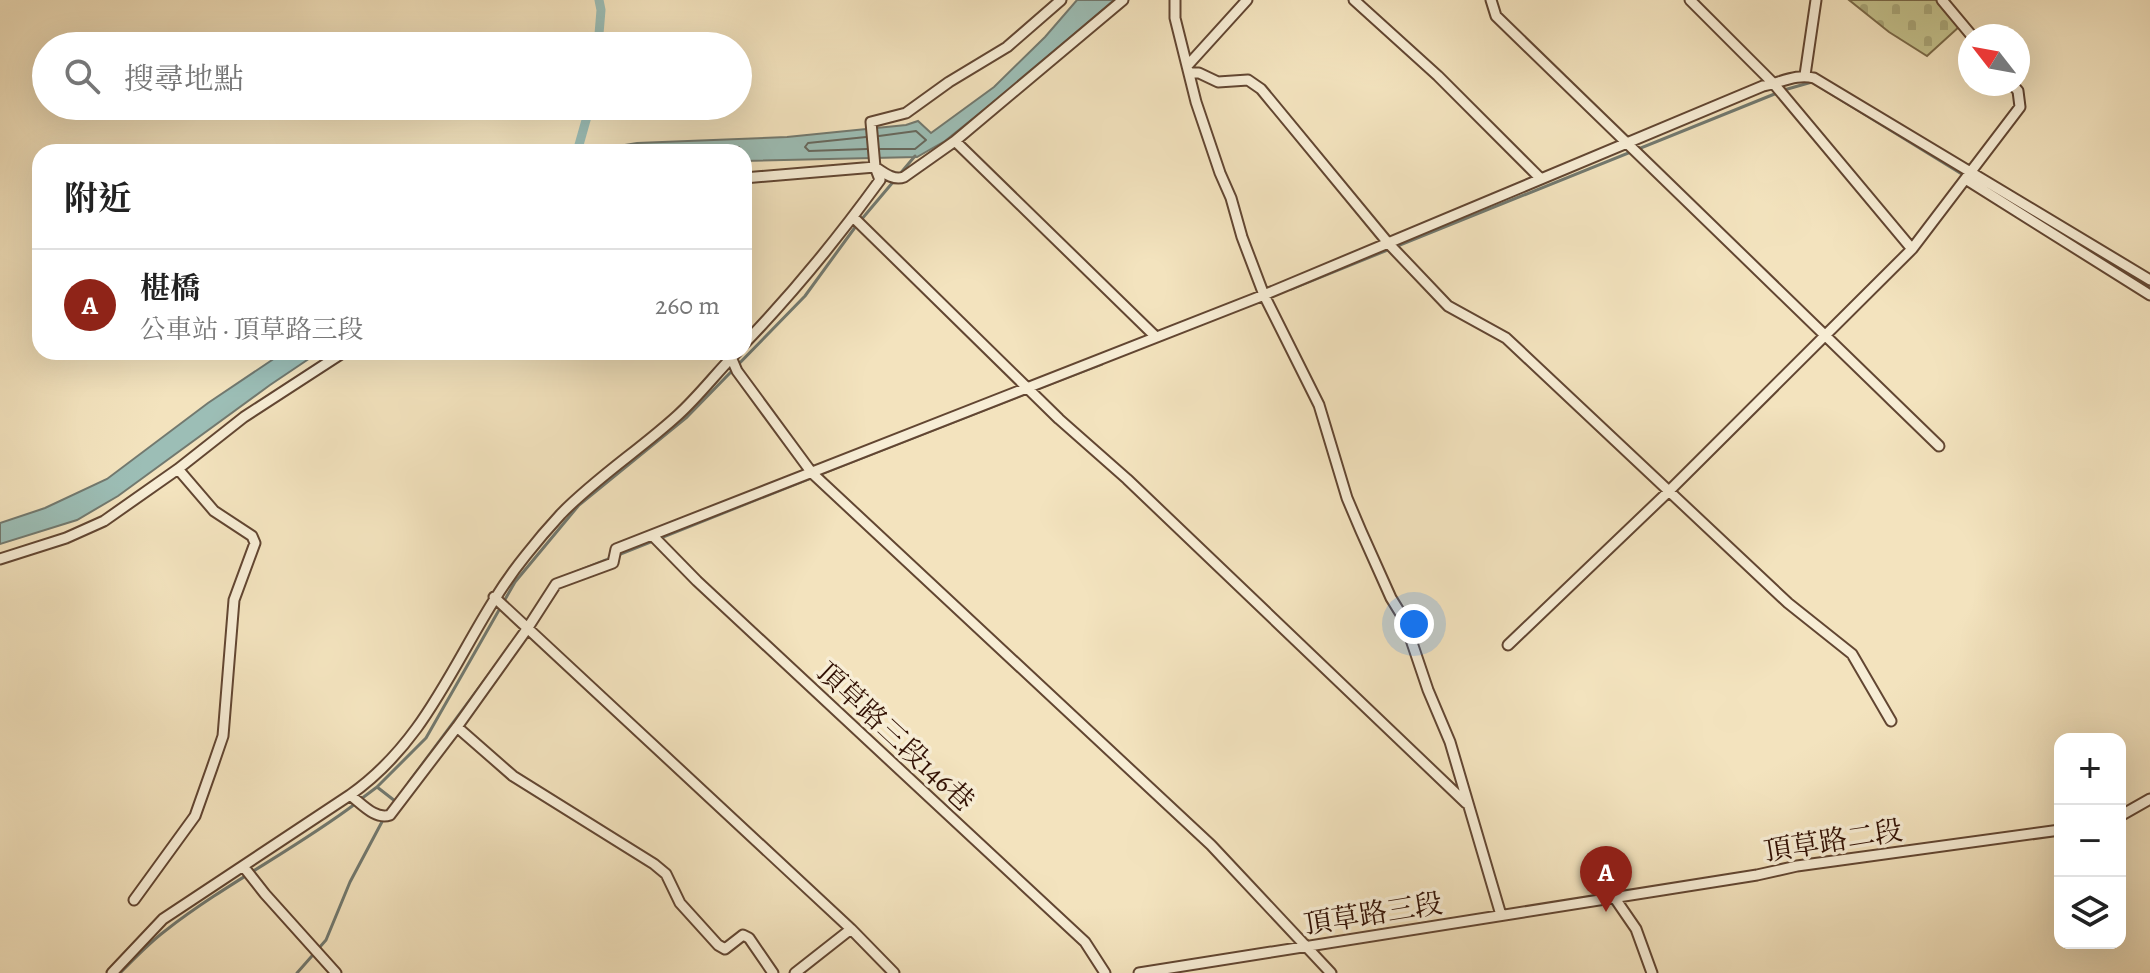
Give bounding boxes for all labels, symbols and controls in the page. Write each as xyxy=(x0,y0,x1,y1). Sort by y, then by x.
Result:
north arrow xyxy=(1958,24,2030,96)
search box xyxy=(32,32,752,120)
icon: search xyxy=(60,54,104,98)
text: 搜尋地點 xyxy=(124,59,244,99)
text: 附近 xyxy=(64,175,132,222)
text: 椹橋 xyxy=(140,268,200,308)
text: A xyxy=(82,288,98,323)
text: 260 m xyxy=(655,288,720,323)
text: 公車站 · 頂草路三段 xyxy=(140,312,363,347)
your location xyxy=(1394,604,1434,644)
street label: 頂草路三段146巷 xyxy=(808,654,983,820)
map controls xyxy=(2054,733,2126,949)
button: + xyxy=(2054,733,2126,805)
button: − xyxy=(2054,805,2126,877)
street label: 頂草路二段 xyxy=(1761,811,1905,871)
pin: A xyxy=(1580,846,1632,912)
button: layers xyxy=(2054,877,2126,949)
street label: 頂草路三段 xyxy=(1301,884,1445,944)

